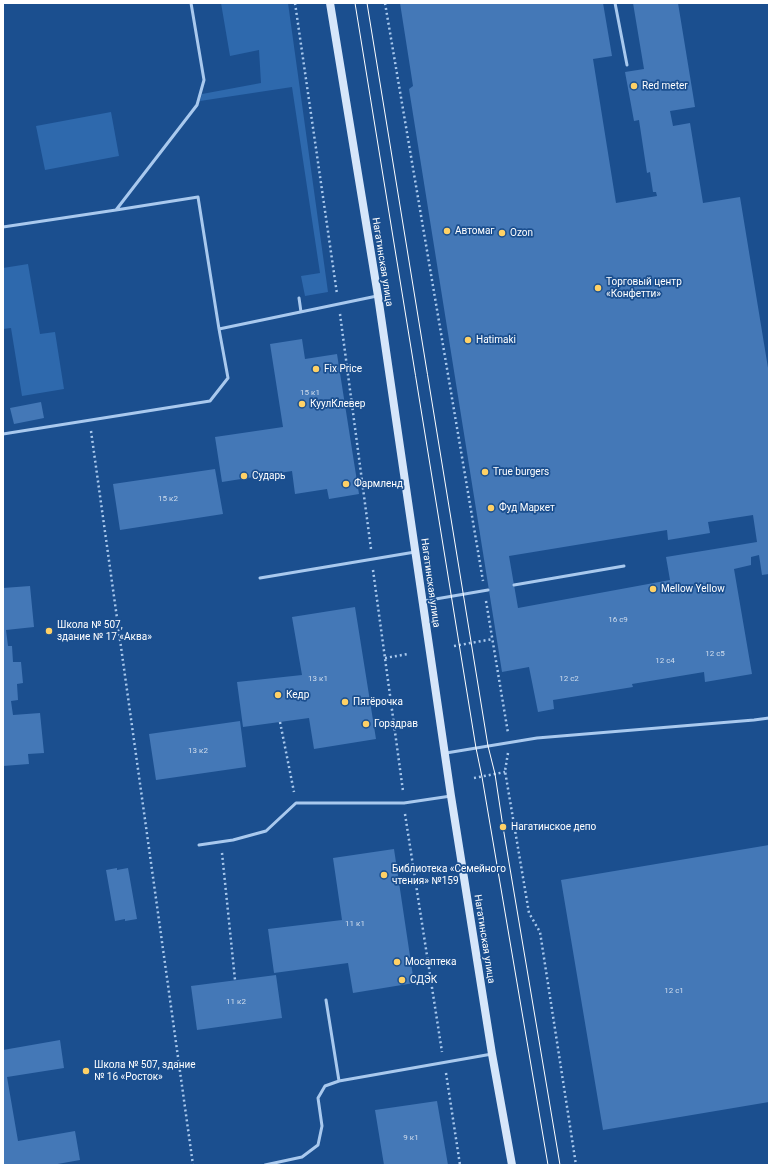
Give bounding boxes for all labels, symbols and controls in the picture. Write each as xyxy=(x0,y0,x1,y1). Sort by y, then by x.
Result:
place label: Red meter xyxy=(642,80,688,92)
marker: Red meter xyxy=(629,81,639,91)
street label: Нагатинская улица xyxy=(369,217,395,307)
place label: Автомаг xyxy=(455,225,495,237)
marker: Автомаг xyxy=(442,226,452,236)
place label: Ozon xyxy=(510,227,533,239)
marker: Ozon xyxy=(497,228,507,238)
place label: Торговый центр «Конфетти» xyxy=(606,276,682,300)
marker: Торговый центр «Конфетти» xyxy=(593,283,603,293)
place label: Hatimaki xyxy=(476,334,516,346)
marker: Hatimaki xyxy=(463,335,473,345)
place label: Fix Price xyxy=(324,363,362,375)
marker: Fix Price xyxy=(311,364,321,374)
house number: 15 к1 xyxy=(300,388,320,398)
place label: КуулКлевер xyxy=(310,398,365,410)
marker: КуулКлевер xyxy=(297,399,307,409)
place label: True burgers xyxy=(493,466,549,478)
marker: True burgers xyxy=(480,467,490,477)
place label: Сударь xyxy=(252,470,285,482)
marker: Сударь xyxy=(239,471,249,481)
place label: Фармленд xyxy=(354,478,403,490)
marker: Фармленд xyxy=(341,479,351,489)
house number: 15 к2 xyxy=(158,494,178,504)
place label: Фуд Маркет xyxy=(499,502,555,514)
marker: Фуд Маркет xyxy=(486,503,496,513)
street label: Нагатинская улица xyxy=(418,538,442,628)
place label: Mellow Yellow xyxy=(661,583,725,595)
marker: Mellow Yellow xyxy=(648,584,658,594)
house number: 16 с9 xyxy=(608,615,628,625)
place label: Школа № 507, здание № 17 «Аква» xyxy=(57,619,152,642)
marker: Школа № 507, здание № 17 «Аква» xyxy=(44,626,54,636)
house number: 12 с5 xyxy=(705,649,725,659)
house number: 12 с4 xyxy=(655,656,675,666)
house number: 13 к1 xyxy=(308,674,328,684)
house number: 12 с2 xyxy=(559,674,579,684)
place label: Кедр xyxy=(286,689,309,701)
marker: Кедр xyxy=(273,690,283,700)
place label: Пятёрочка xyxy=(353,696,403,708)
marker: Пятёрочка xyxy=(340,697,350,707)
place label: Горздрав xyxy=(374,718,418,730)
marker: Горздрав xyxy=(361,719,371,729)
house number: 13 к2 xyxy=(188,746,208,756)
place label: Нагатинское депо xyxy=(511,821,596,833)
marker: Нагатинское депо xyxy=(498,822,508,832)
place label: Библиотека «Семейного чтения» №159 xyxy=(392,863,506,886)
marker: Библиотека «Семейного чтения» №159 xyxy=(379,870,389,880)
street label: Нагатинская улица xyxy=(471,894,497,984)
house number: 11 к1 xyxy=(345,919,365,929)
place label: Мосаптека xyxy=(405,956,456,968)
marker: Мосаптека xyxy=(392,957,402,967)
place label: СДЭК xyxy=(410,974,437,986)
marker: СДЭК xyxy=(397,975,407,985)
house number: 12 с1 xyxy=(664,986,684,996)
house number: 11 к2 xyxy=(226,997,246,1007)
place label: Школа № 507, здание № 16 «Росток» xyxy=(94,1059,196,1082)
marker: Школа № 507, здание № 16 «Росток» xyxy=(81,1066,91,1076)
house number: 9 к1 xyxy=(403,1133,419,1143)

